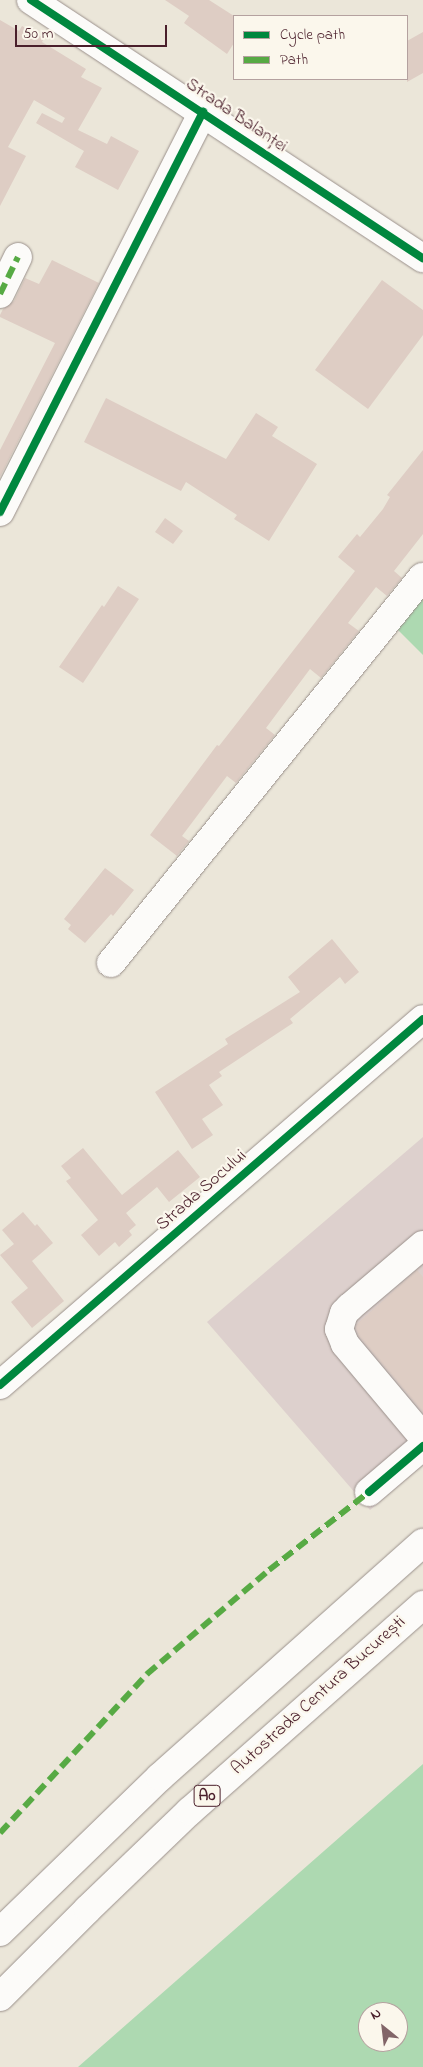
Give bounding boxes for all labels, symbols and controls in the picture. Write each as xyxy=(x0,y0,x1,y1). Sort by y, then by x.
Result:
scale bar xyxy=(18,15,170,47)
legend xyxy=(233,15,408,80)
text: 50 m xyxy=(23,23,53,45)
text: Cycle path xyxy=(280,24,345,46)
text: Path xyxy=(280,49,308,71)
street label: Strada Balanței xyxy=(181,74,291,158)
street label: Strada Socului xyxy=(152,1146,252,1236)
street label: Autostrada Centura București xyxy=(227,1612,411,1780)
road number: A0 xyxy=(193,1782,221,1810)
north arrow xyxy=(358,2002,408,2052)
text: N xyxy=(367,2003,385,2026)

